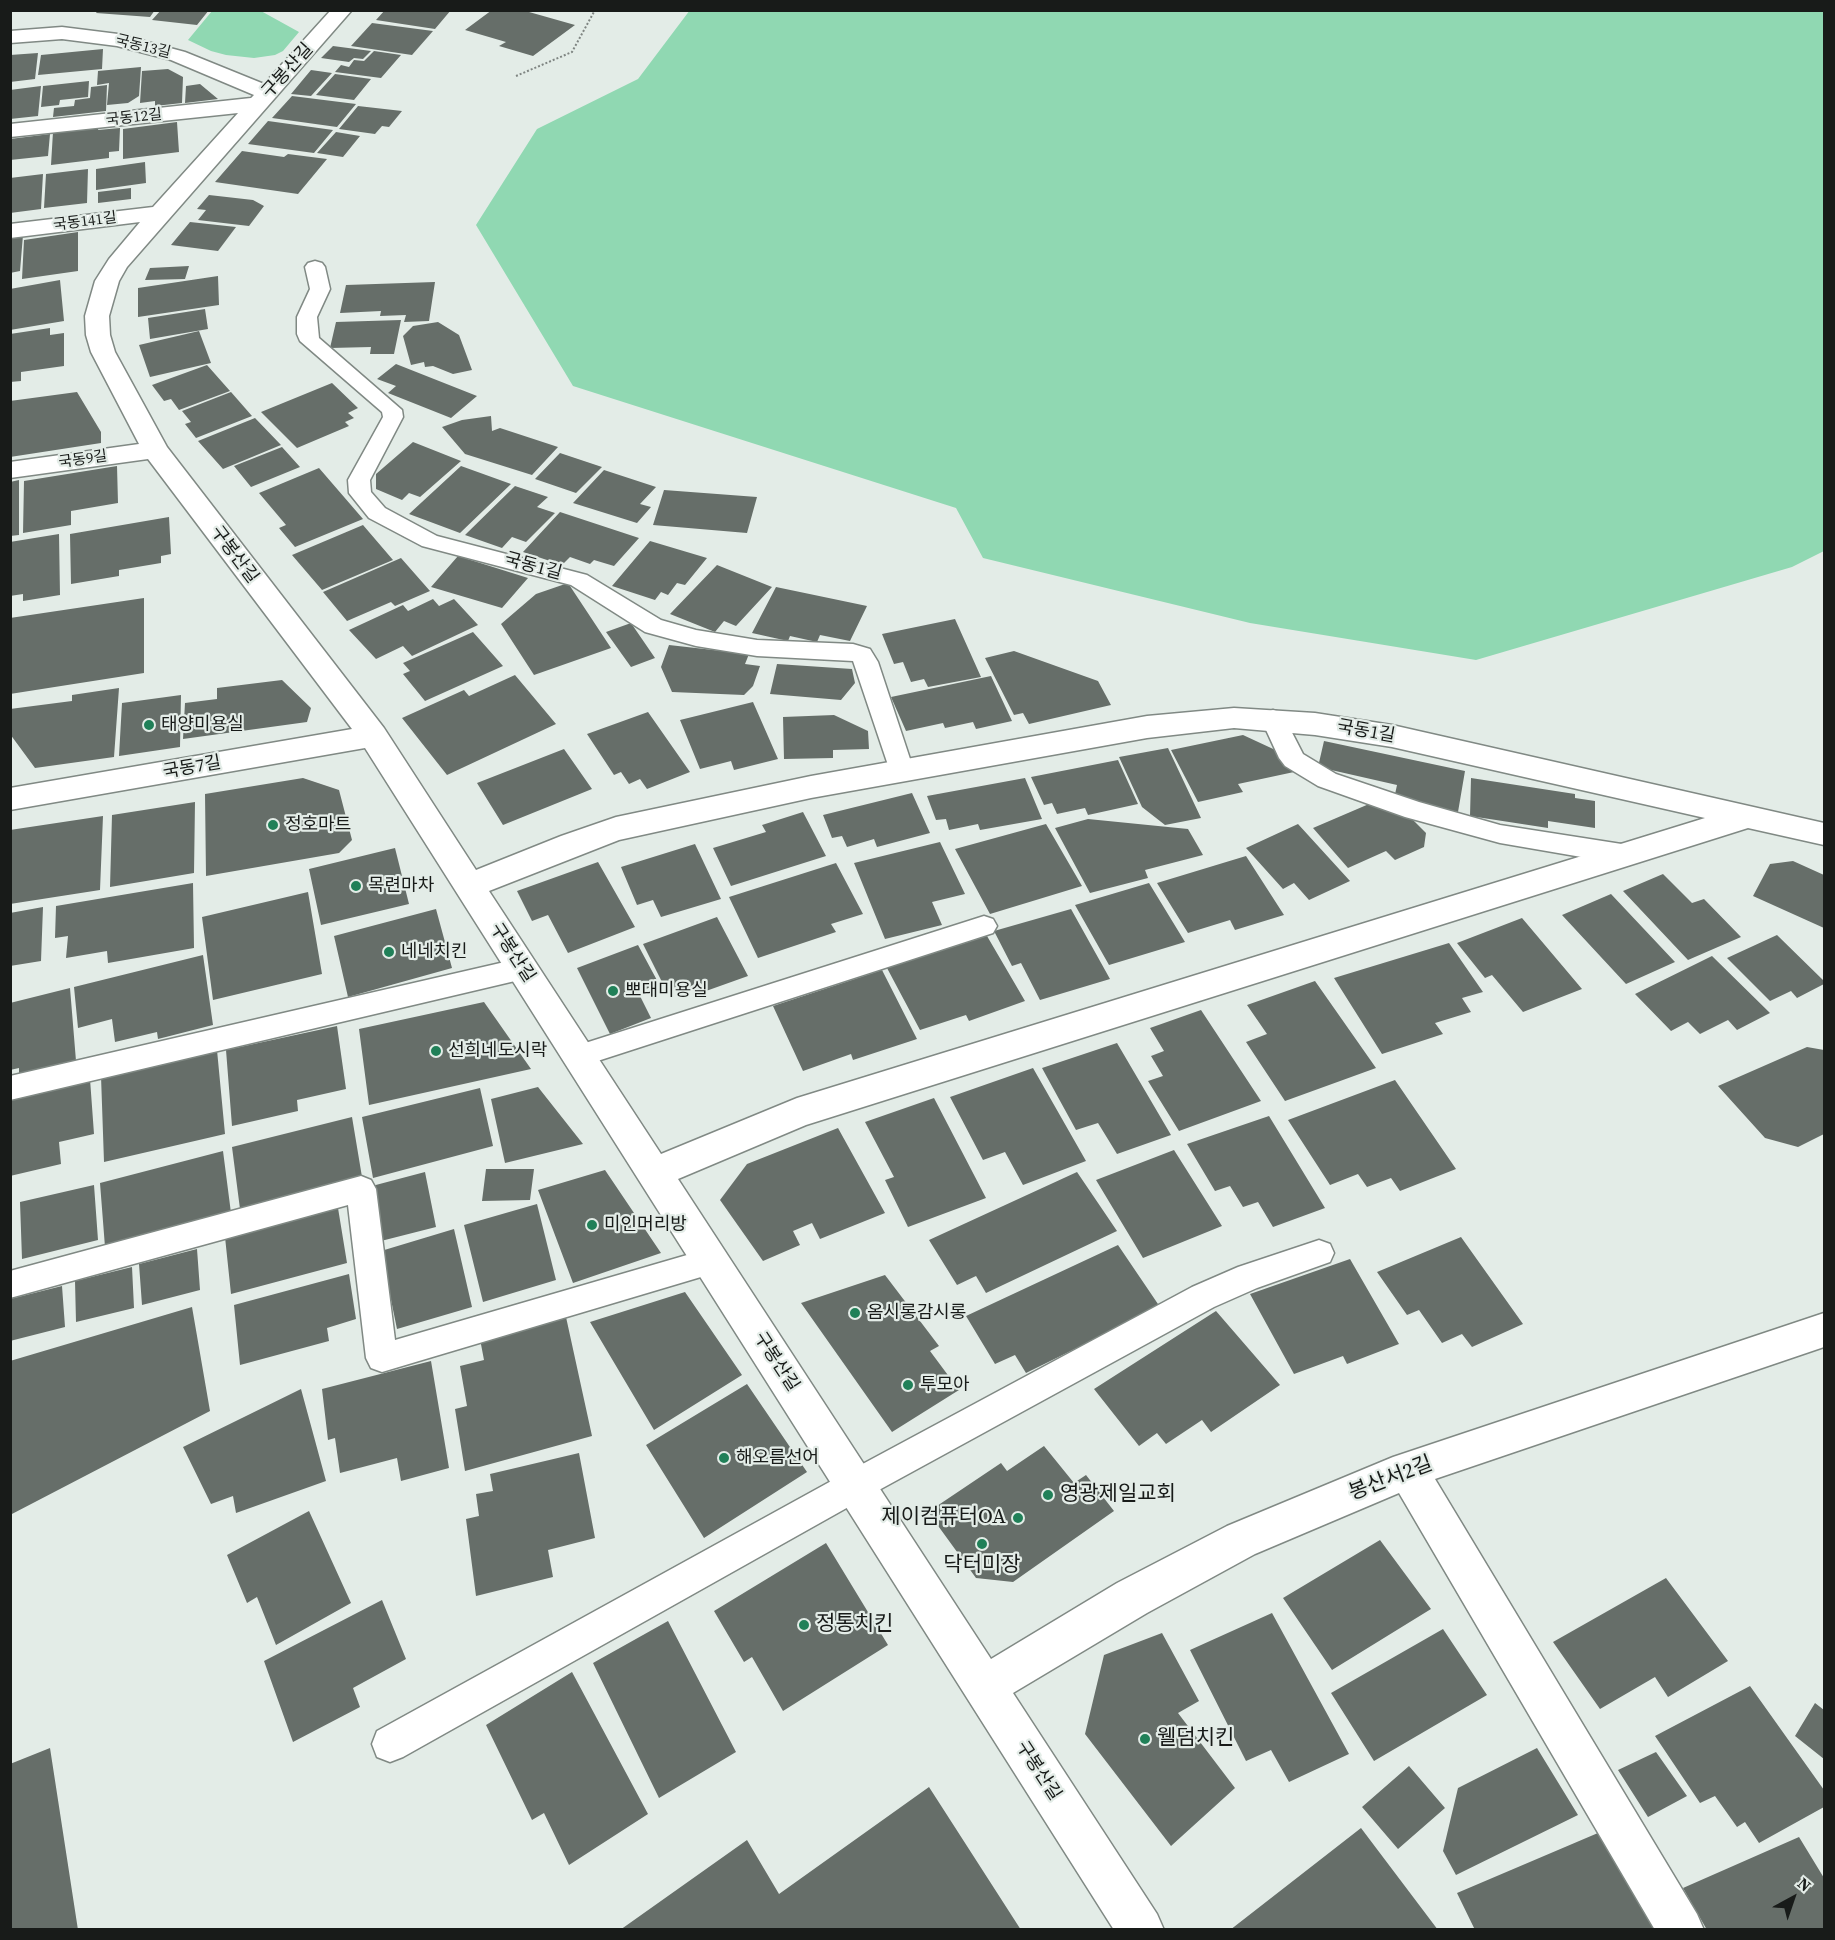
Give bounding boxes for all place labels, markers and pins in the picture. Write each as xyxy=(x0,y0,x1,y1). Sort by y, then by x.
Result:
place label: 태양미용실 xyxy=(161,714,244,736)
marker: 태양미용실 xyxy=(142,718,156,732)
place label: 정호마트 xyxy=(285,814,351,836)
marker: 정호마트 xyxy=(266,818,280,832)
place label: 목련마차 xyxy=(368,875,434,897)
marker: 목련마차 xyxy=(349,879,363,893)
place label: 네네치킨 xyxy=(401,941,467,963)
marker: 네네치킨 xyxy=(382,945,396,959)
place label: 뽀대미용실 xyxy=(625,980,708,1002)
marker: 뽀대미용실 xyxy=(606,984,620,998)
place label: 선희네도시락 xyxy=(448,1040,547,1062)
marker: 선희네도시락 xyxy=(429,1044,443,1058)
place label: 미인머리방 xyxy=(604,1214,687,1236)
marker: 미인머리방 xyxy=(585,1218,599,1232)
place label: 옴시롱감시롱 xyxy=(867,1302,966,1324)
marker: 옴시롱감시롱 xyxy=(848,1306,862,1320)
place label: 투모아 xyxy=(920,1374,970,1396)
marker: 투모아 xyxy=(901,1378,915,1392)
place label: 해오름선어 xyxy=(736,1447,819,1469)
marker: 해오름선어 xyxy=(717,1451,731,1465)
place label: 영광제일교회 xyxy=(1060,1482,1176,1508)
marker: 영광제일교회 xyxy=(1041,1488,1055,1502)
place label: 제이컴퓨터OA xyxy=(881,1505,1006,1531)
marker: 제이컴퓨터OA xyxy=(1011,1511,1025,1525)
marker: 닥터미장 xyxy=(975,1537,989,1551)
place label: 닥터미장 xyxy=(943,1553,1021,1579)
place label: 정통치킨 xyxy=(816,1612,893,1638)
marker: 정통치킨 xyxy=(797,1618,811,1632)
place label: 웰덤치킨 xyxy=(1157,1726,1234,1752)
marker: 웰덤치킨 xyxy=(1138,1732,1152,1746)

